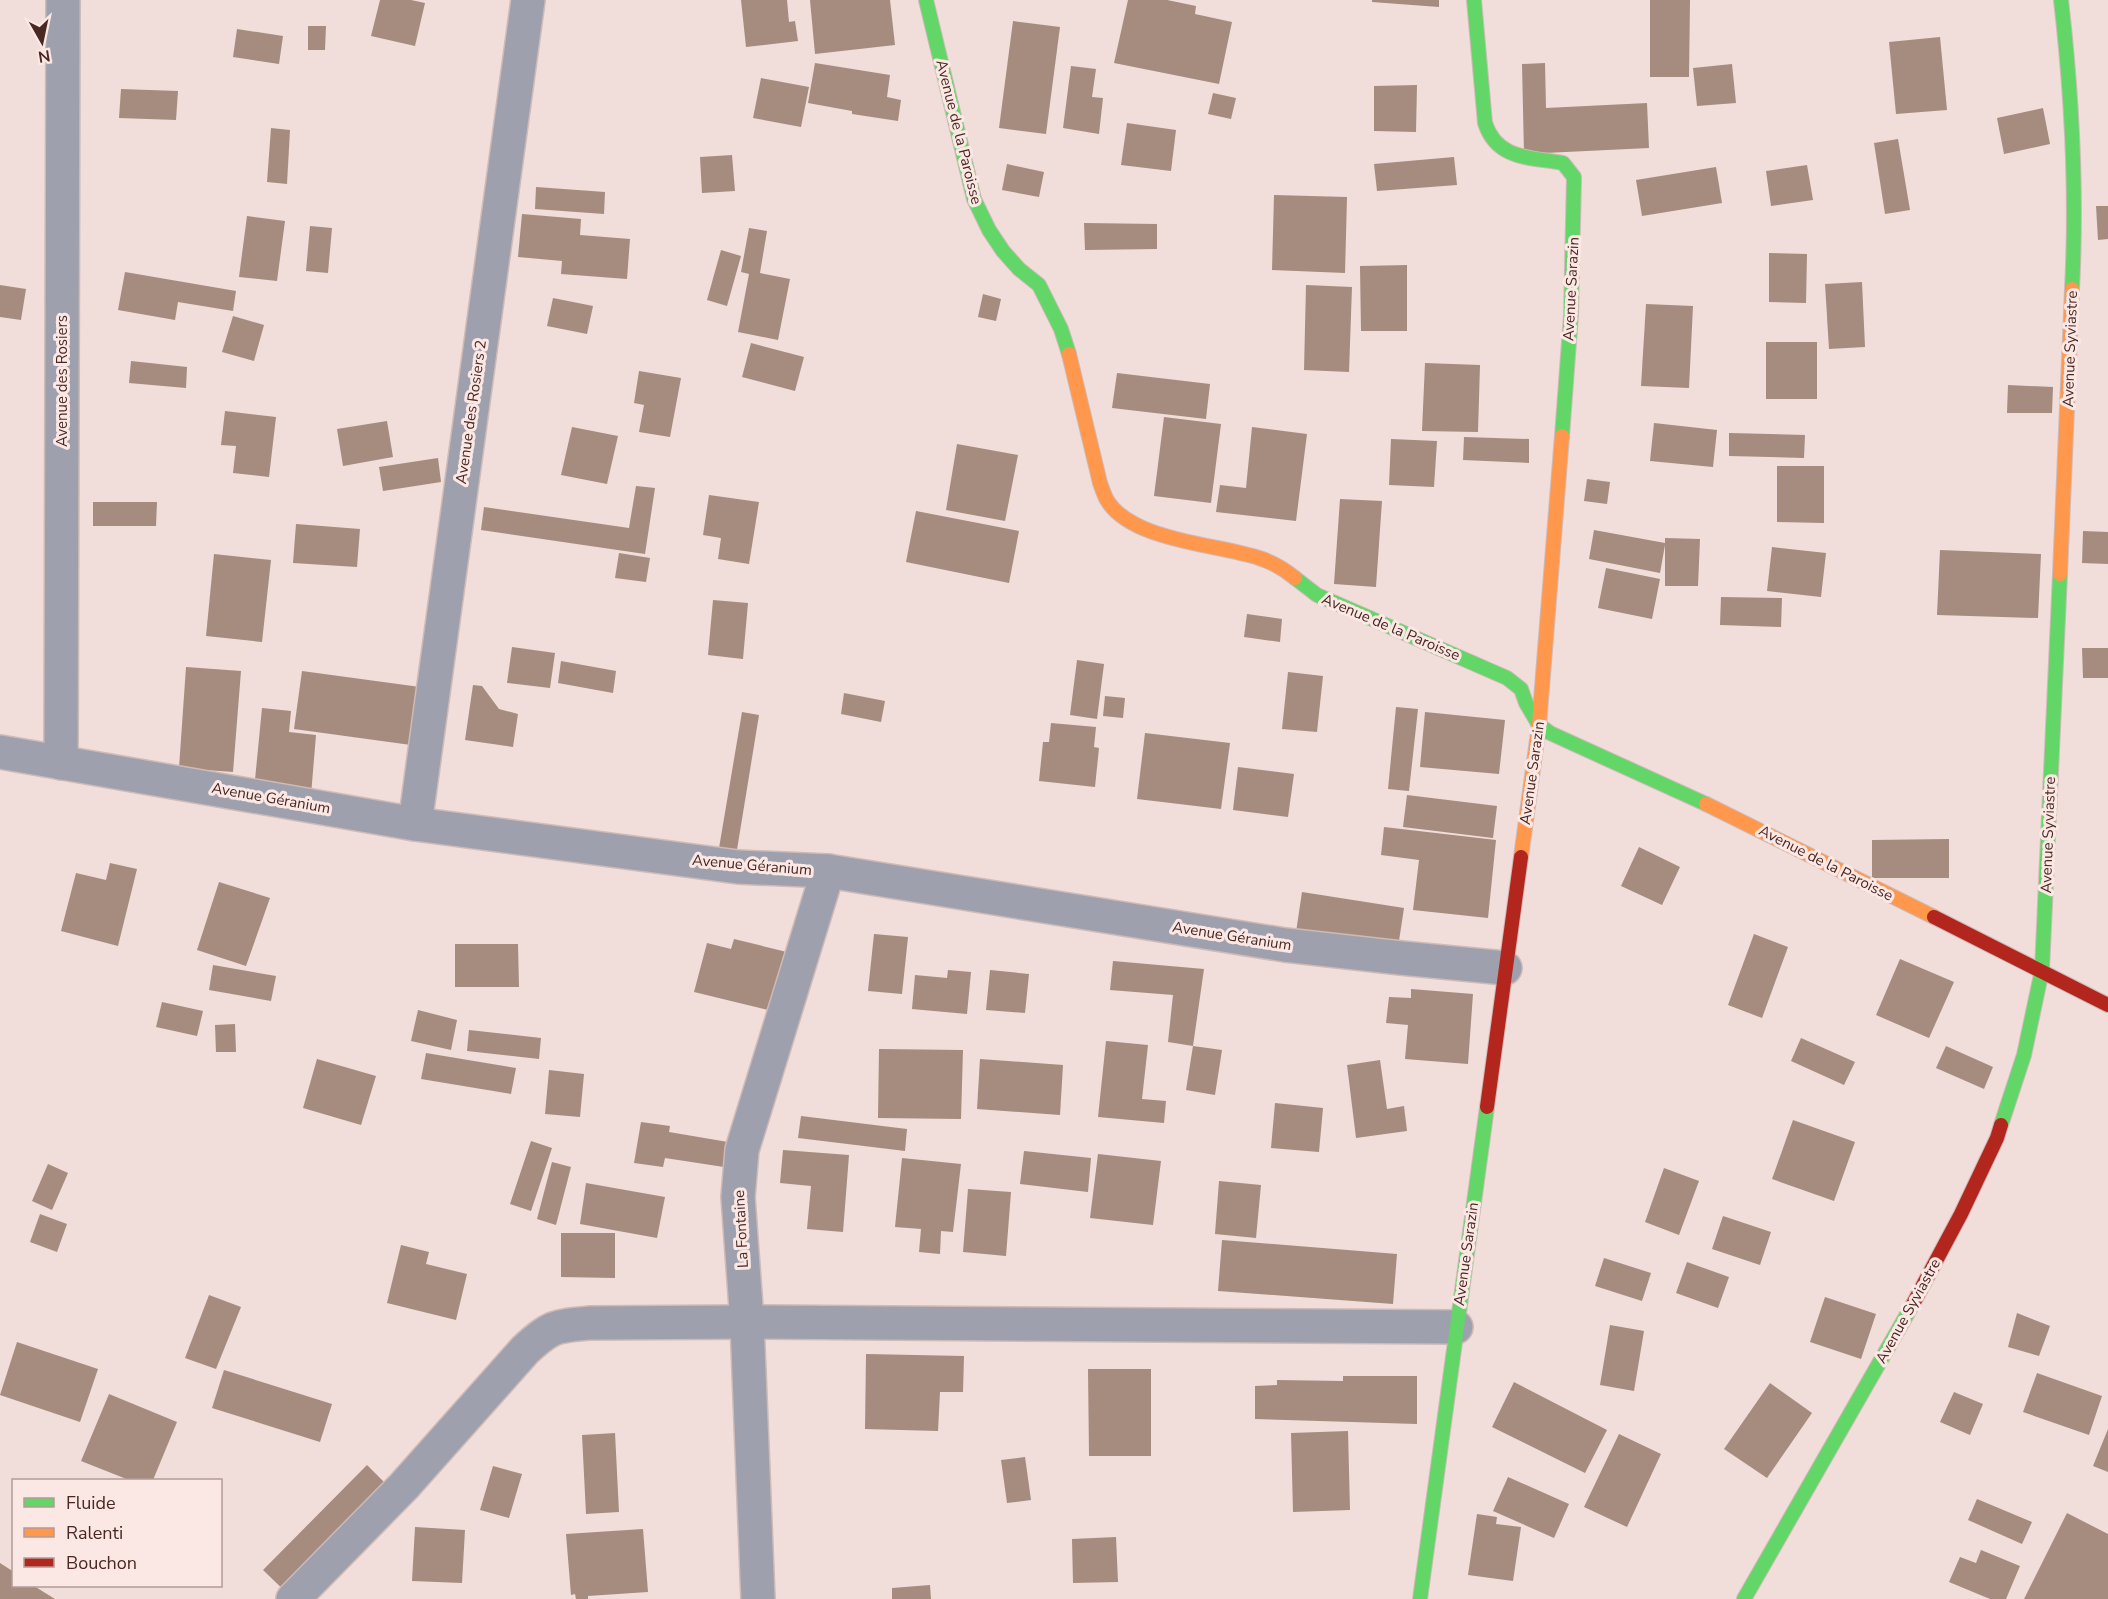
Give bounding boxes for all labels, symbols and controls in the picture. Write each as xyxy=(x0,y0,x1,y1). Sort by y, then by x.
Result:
north arrow xyxy=(12,12,72,72)
text: N xyxy=(37,44,52,68)
street label: Avenue de la Paroisse xyxy=(931,58,987,206)
street label: Avenue Sarazin xyxy=(1558,236,1584,342)
street label: Avenue Syviastre xyxy=(2058,290,2082,408)
street label: Avenue des Rosiers xyxy=(52,315,72,447)
street label: Avenue des Rosiers 2 xyxy=(451,339,491,485)
street label: Avenue de la Paroisse xyxy=(1319,589,1463,665)
street label: Avenue Sarazin xyxy=(1515,720,1549,826)
street label: Avenue Syviastre xyxy=(2036,776,2060,894)
street label: Avenue Géranium xyxy=(210,778,332,818)
street label: Avenue de la Paroisse xyxy=(1755,820,1897,906)
street label: Avenue Géranium xyxy=(691,850,813,880)
street label: Avenue Géranium xyxy=(1171,917,1293,955)
street label: La Fontaine xyxy=(729,1190,753,1268)
street label: Avenue Sarazin xyxy=(1449,1201,1483,1307)
street label: Avenue Syviastre xyxy=(1871,1255,1945,1367)
legend xyxy=(12,1479,222,1587)
text: Fluide xyxy=(66,1491,116,1515)
text: Ralenti xyxy=(66,1521,123,1545)
text: Bouchon xyxy=(66,1551,137,1575)

